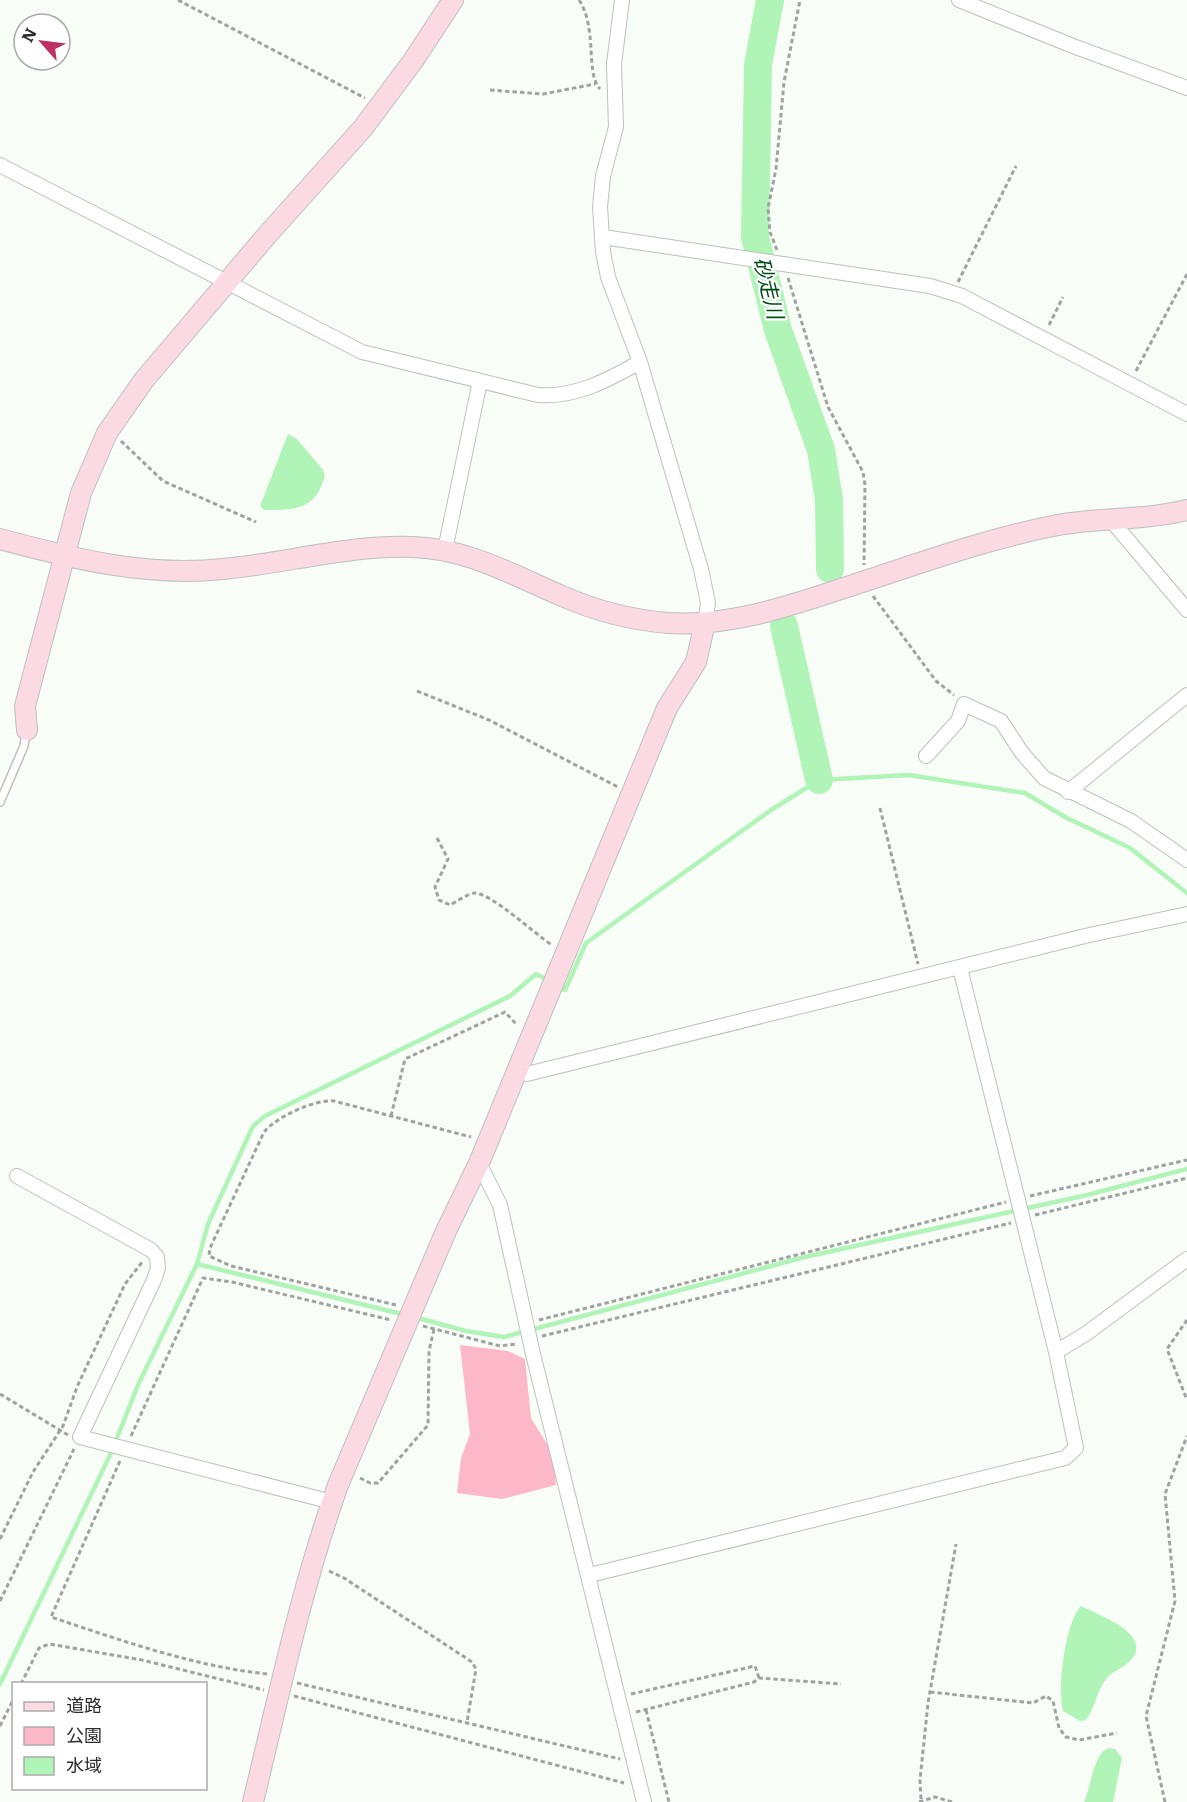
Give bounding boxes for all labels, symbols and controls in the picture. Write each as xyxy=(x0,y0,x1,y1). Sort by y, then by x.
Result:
north arrow xyxy=(12,12,72,72)
text: N xyxy=(14,23,42,46)
water label: 砂走川 xyxy=(748,253,794,324)
legend xyxy=(12,1682,207,1790)
text: 道路 xyxy=(66,1691,102,1718)
text: 公園 xyxy=(66,1721,102,1748)
text: 水域 xyxy=(66,1751,102,1778)

